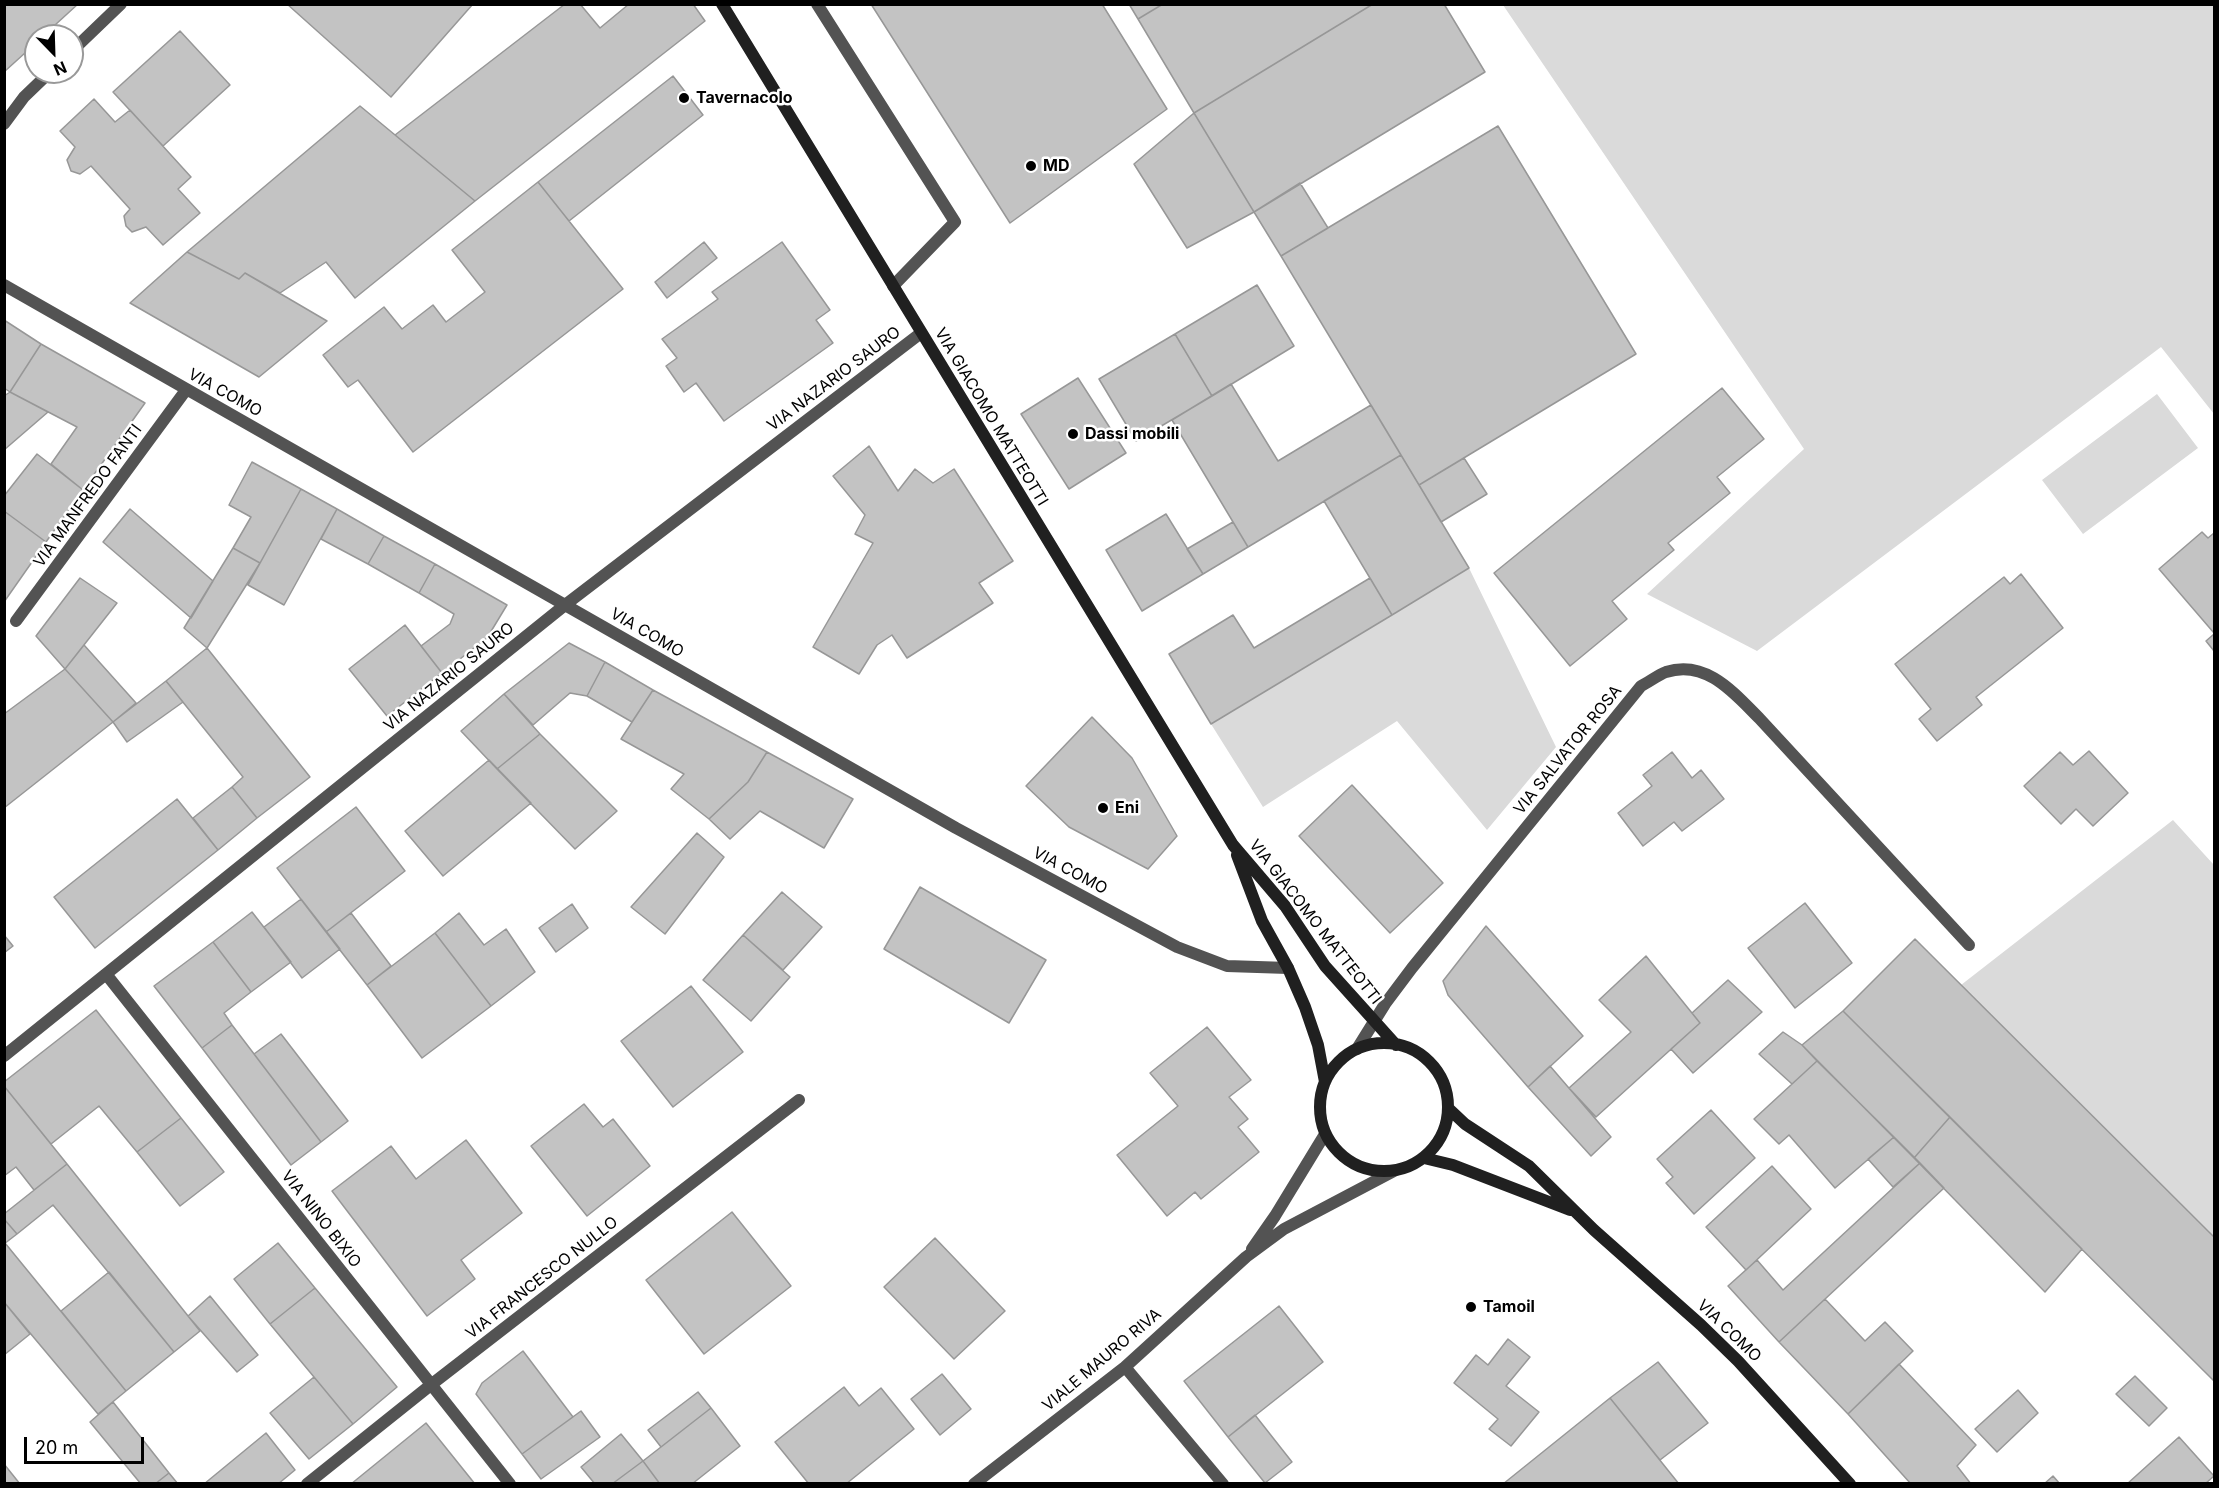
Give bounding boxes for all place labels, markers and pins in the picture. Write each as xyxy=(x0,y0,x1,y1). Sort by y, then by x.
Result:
place label: Tavernacolo xyxy=(696,88,793,108)
marker: Tavernacolo xyxy=(677,91,691,105)
place label: MD xyxy=(1043,156,1069,176)
marker: MD xyxy=(1024,159,1038,173)
place label: Dassi mobili xyxy=(1085,424,1179,444)
marker: Dassi mobili xyxy=(1066,427,1080,441)
place label: Eni xyxy=(1115,798,1139,818)
marker: Eni xyxy=(1096,801,1110,815)
place label: Tamoil xyxy=(1483,1297,1535,1317)
marker: Tamoil xyxy=(1464,1300,1478,1314)

